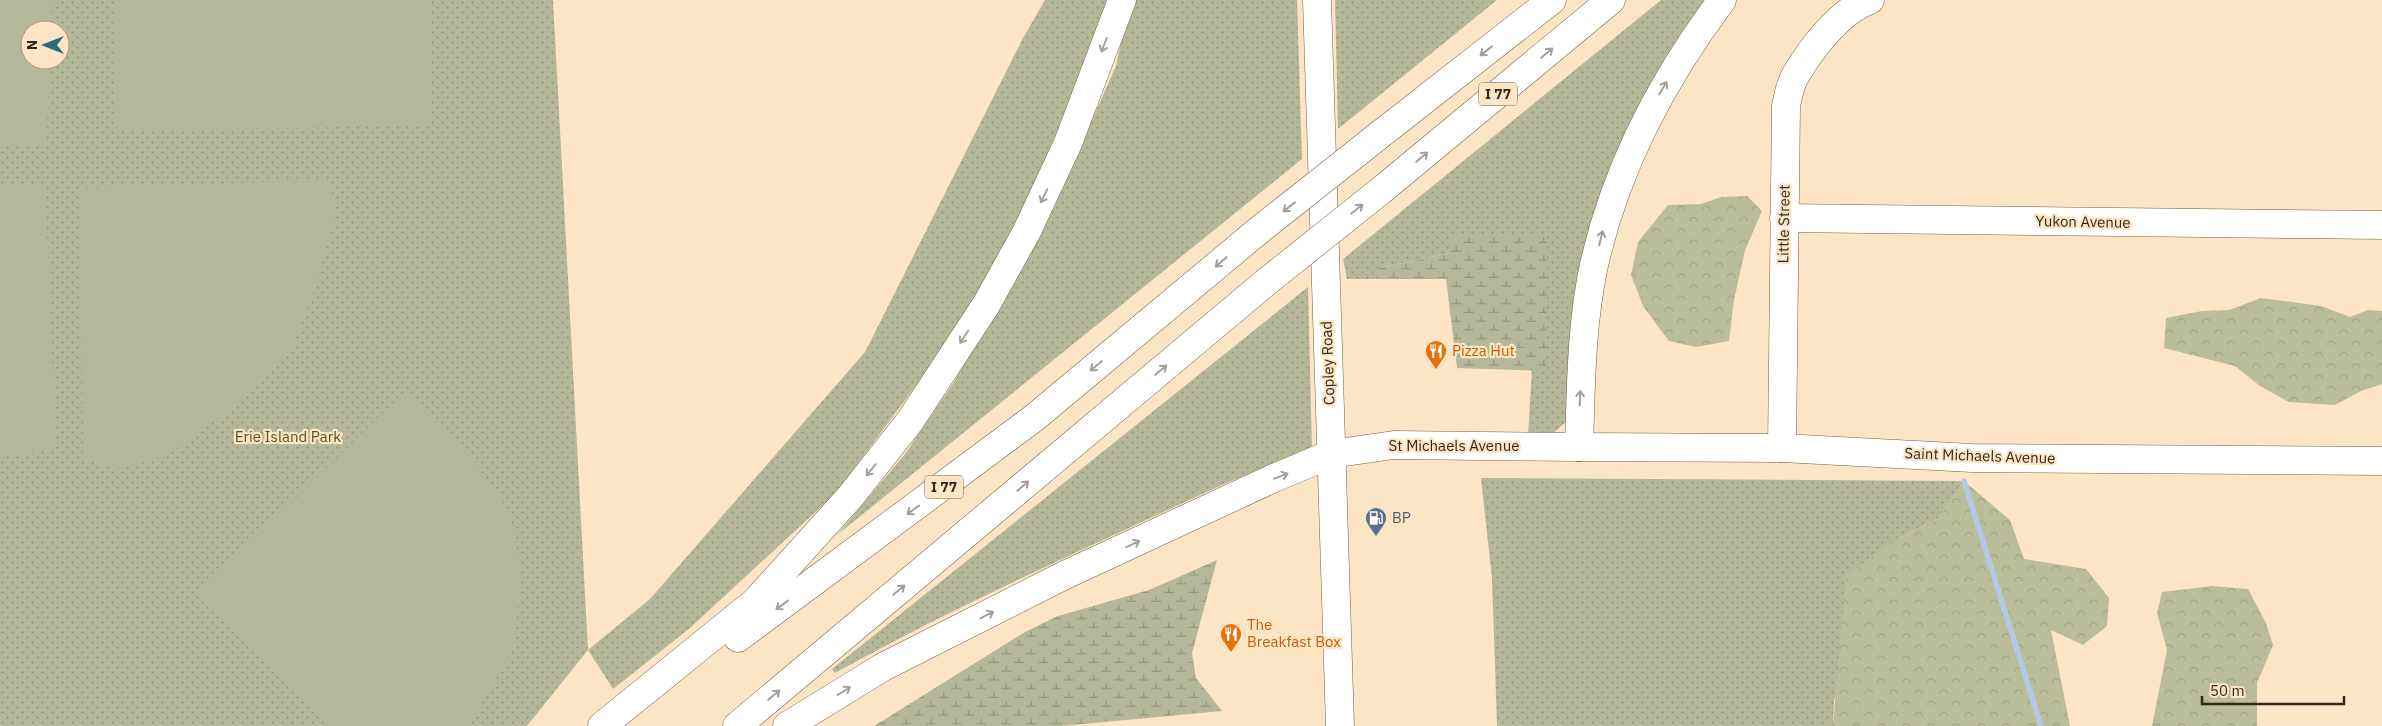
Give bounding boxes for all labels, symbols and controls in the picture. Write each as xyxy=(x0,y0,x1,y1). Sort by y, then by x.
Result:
north arrow xyxy=(20,20,70,70)
one-way arrow xyxy=(1099,38,1108,53)
text: N xyxy=(23,40,41,50)
one-way arrow xyxy=(1480,46,1493,57)
one-way arrow xyxy=(1540,48,1553,59)
one-way arrow xyxy=(1658,81,1668,95)
road number: I 77 xyxy=(1479,82,1517,106)
one-way arrow xyxy=(1415,151,1428,162)
street label: Little Street xyxy=(1773,184,1794,263)
one-way arrow xyxy=(1039,188,1048,203)
one-way arrow xyxy=(1282,201,1295,212)
one-way arrow xyxy=(1351,204,1364,215)
street label: Yukon Avenue xyxy=(2035,211,2131,232)
one-way arrow xyxy=(1597,230,1606,246)
one-way arrow xyxy=(1215,256,1228,267)
street label: Copley Road xyxy=(1317,321,1338,405)
one-way arrow xyxy=(959,330,969,344)
restaurant icon: Pizza Hut xyxy=(1424,339,1448,370)
place label: Pizza Hut xyxy=(1452,341,1515,360)
one-way arrow xyxy=(1090,361,1103,372)
one-way arrow xyxy=(1155,364,1168,376)
one-way arrow xyxy=(1576,391,1585,407)
park label: Erie Island Park xyxy=(235,427,341,446)
street label: St Michaels Avenue xyxy=(1389,436,1519,455)
street label: Saint Michaels Avenue xyxy=(1904,443,2056,468)
one-way arrow xyxy=(865,463,876,476)
one-way arrow xyxy=(1273,471,1288,480)
road number: I 77 xyxy=(925,476,963,498)
one-way arrow xyxy=(1017,480,1030,491)
one-way arrow xyxy=(907,504,920,515)
fuel station icon: BP xyxy=(1364,506,1388,537)
place label: BP xyxy=(1392,508,1411,527)
one-way arrow xyxy=(1125,538,1140,548)
one-way arrow xyxy=(892,585,905,596)
one-way arrow xyxy=(775,600,789,610)
one-way arrow xyxy=(979,610,994,619)
place label: The Breakfast Box xyxy=(1247,615,1341,651)
restaurant icon: The Breakfast Box xyxy=(1219,622,1243,653)
scale bar xyxy=(2202,674,2344,706)
text: 50 m xyxy=(2210,681,2245,700)
one-way arrow xyxy=(836,686,850,696)
one-way arrow xyxy=(768,689,781,700)

